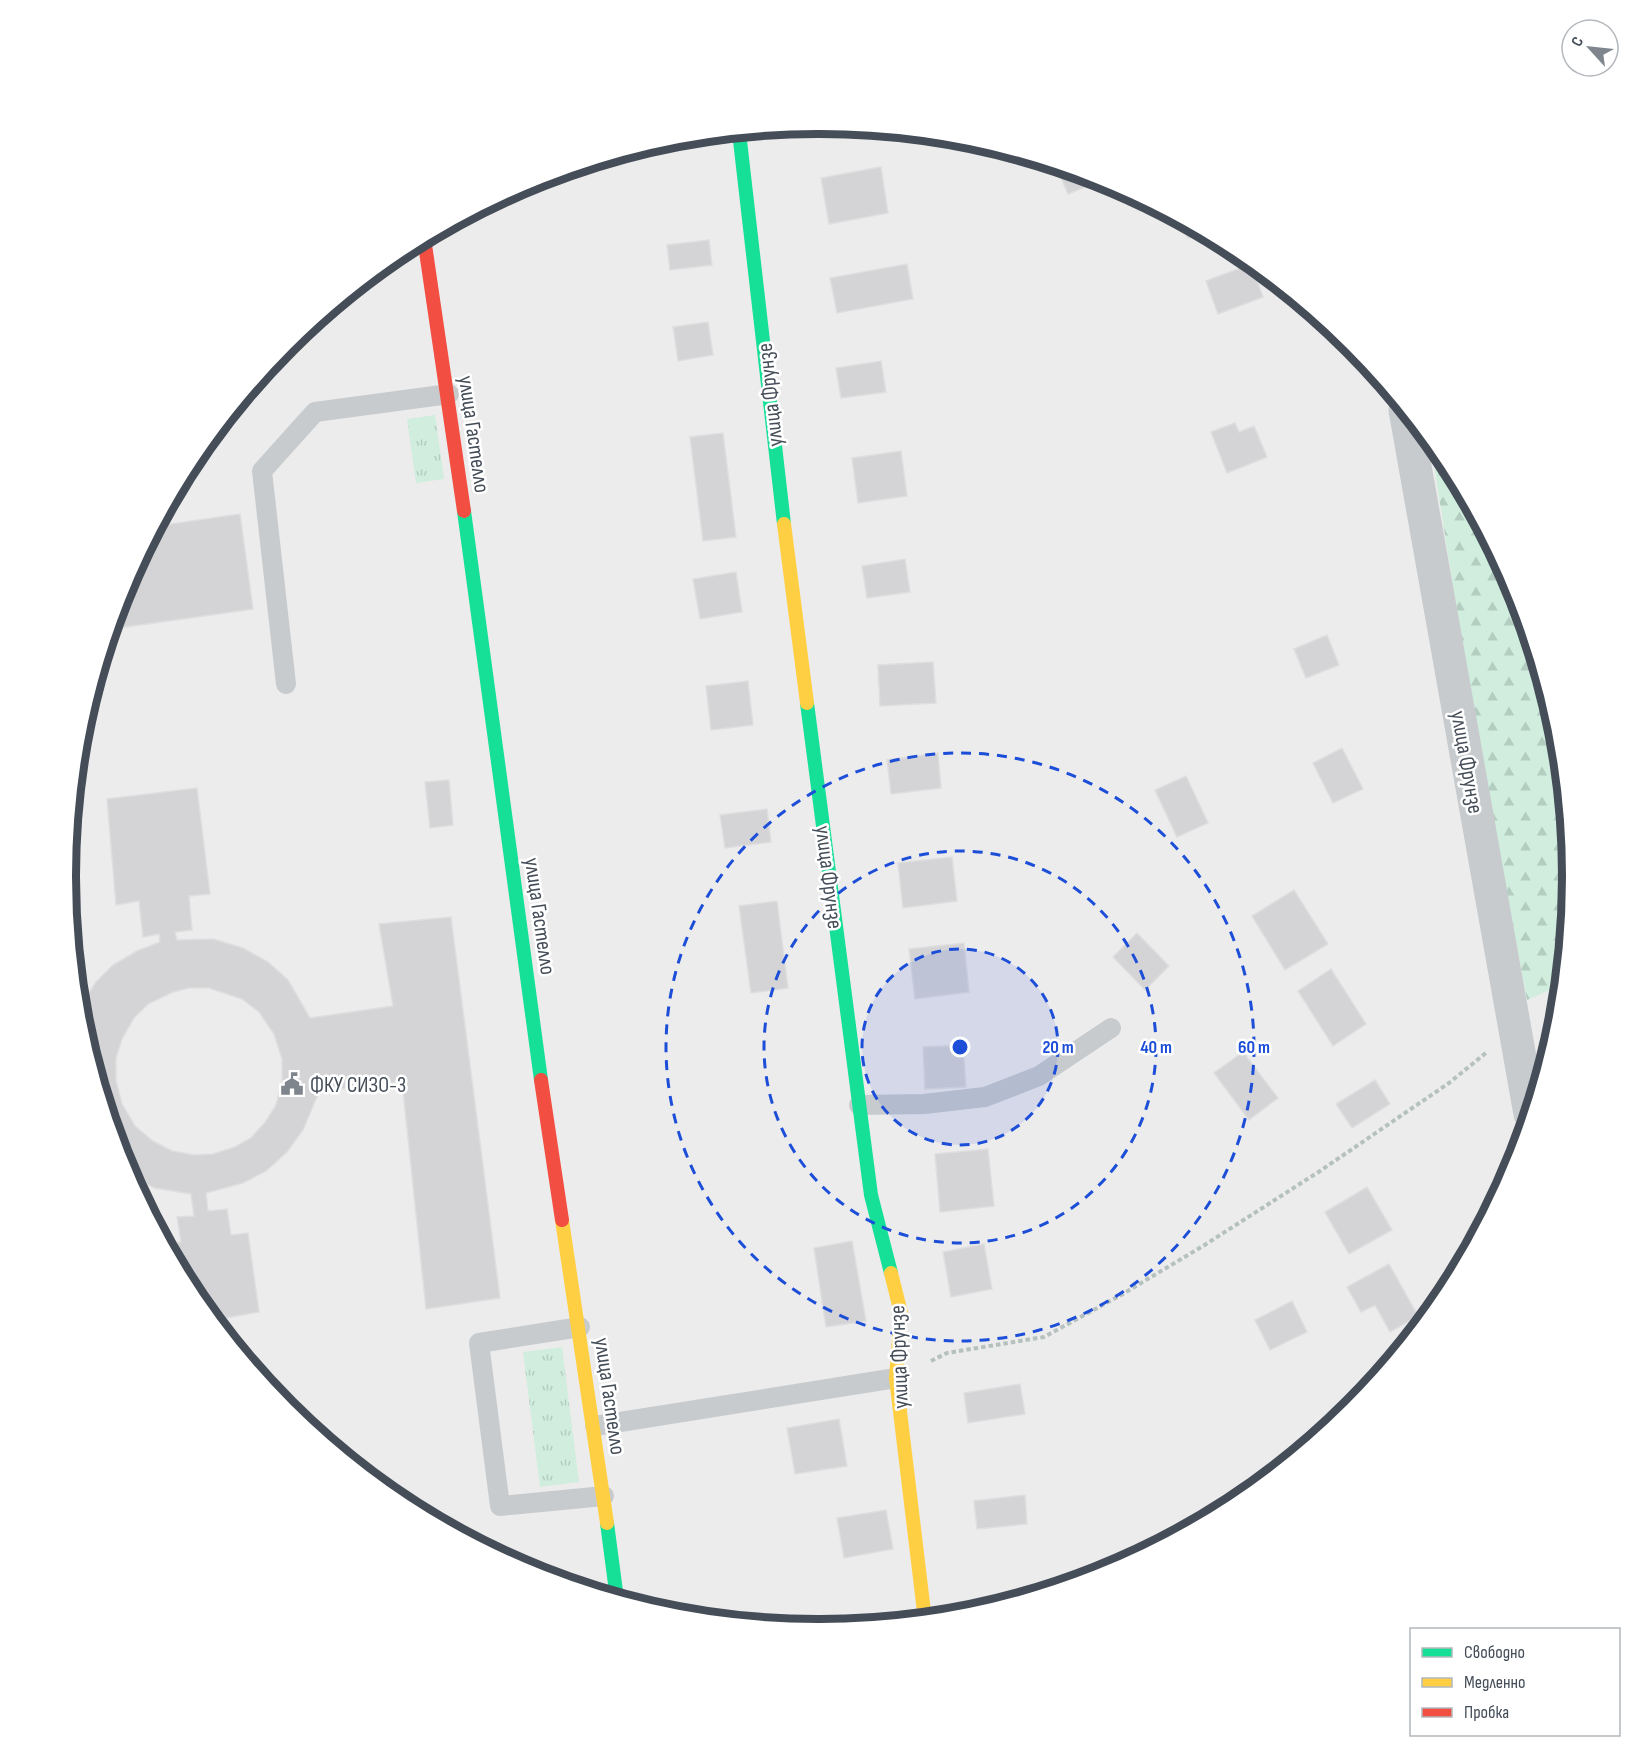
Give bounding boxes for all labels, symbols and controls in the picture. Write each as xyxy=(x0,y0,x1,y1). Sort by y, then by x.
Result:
north arrow xyxy=(1560,18,1620,78)
text: С xyxy=(1568,34,1588,50)
street label: улица Фрунзе xyxy=(752,342,789,448)
street label: улица Гастелло xyxy=(452,374,495,495)
street label: улица Фрунзе xyxy=(1444,709,1489,816)
street label: улица Фрунзе xyxy=(809,824,848,930)
street label: улица Гастелло xyxy=(518,856,561,977)
centre of rings xyxy=(950,1037,970,1057)
text: 20 m xyxy=(1042,1037,1074,1058)
text: 40 m xyxy=(1140,1037,1172,1058)
text: 60 m xyxy=(1238,1037,1270,1058)
public building icon: ФКУ СИЗО-3 xyxy=(279,1071,305,1097)
place label: ФКУ СИЗО-3 xyxy=(310,1072,406,1099)
street label: улица Фрунзе xyxy=(884,1305,915,1409)
street label: улица Гастелло xyxy=(588,1336,631,1457)
legend xyxy=(1410,1628,1620,1736)
text: Свободно xyxy=(1464,1642,1525,1663)
text: Медленно xyxy=(1464,1672,1526,1693)
text: Пробка xyxy=(1464,1702,1509,1723)

